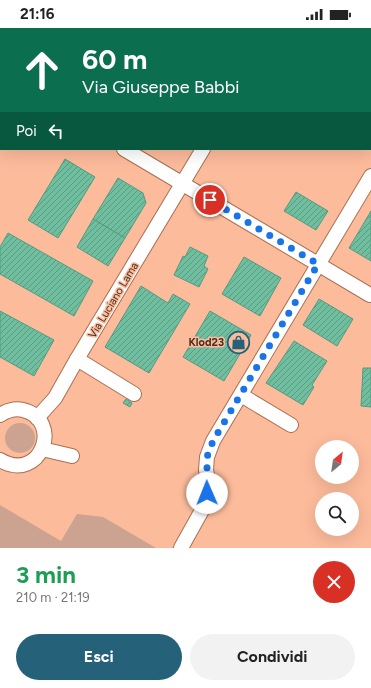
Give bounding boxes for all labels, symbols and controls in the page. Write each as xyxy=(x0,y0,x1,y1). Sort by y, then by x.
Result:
text: 21:16 xyxy=(20,5,55,23)
text: 60 m xyxy=(82,42,147,76)
icon: ahead xyxy=(16,44,68,96)
text: Via Giuseppe Babbi xyxy=(82,76,239,98)
icon: left xyxy=(45,120,67,142)
text: Poi xyxy=(16,122,37,140)
pin xyxy=(193,183,227,217)
icon: arrive xyxy=(199,189,221,211)
street label: Via Luciano Lama xyxy=(86,260,141,340)
shop icon: Klod23 xyxy=(226,329,252,355)
place label: Klod23 xyxy=(189,336,224,349)
north arrow xyxy=(315,440,359,484)
map controls xyxy=(315,440,359,536)
position arrow xyxy=(186,472,228,514)
button: search xyxy=(315,492,359,536)
text: 3 min xyxy=(16,560,76,589)
button: close xyxy=(313,561,355,603)
text: 210 m · 21:19 xyxy=(16,590,90,605)
button: Esci xyxy=(16,634,182,680)
button: Condividi xyxy=(190,634,355,680)

